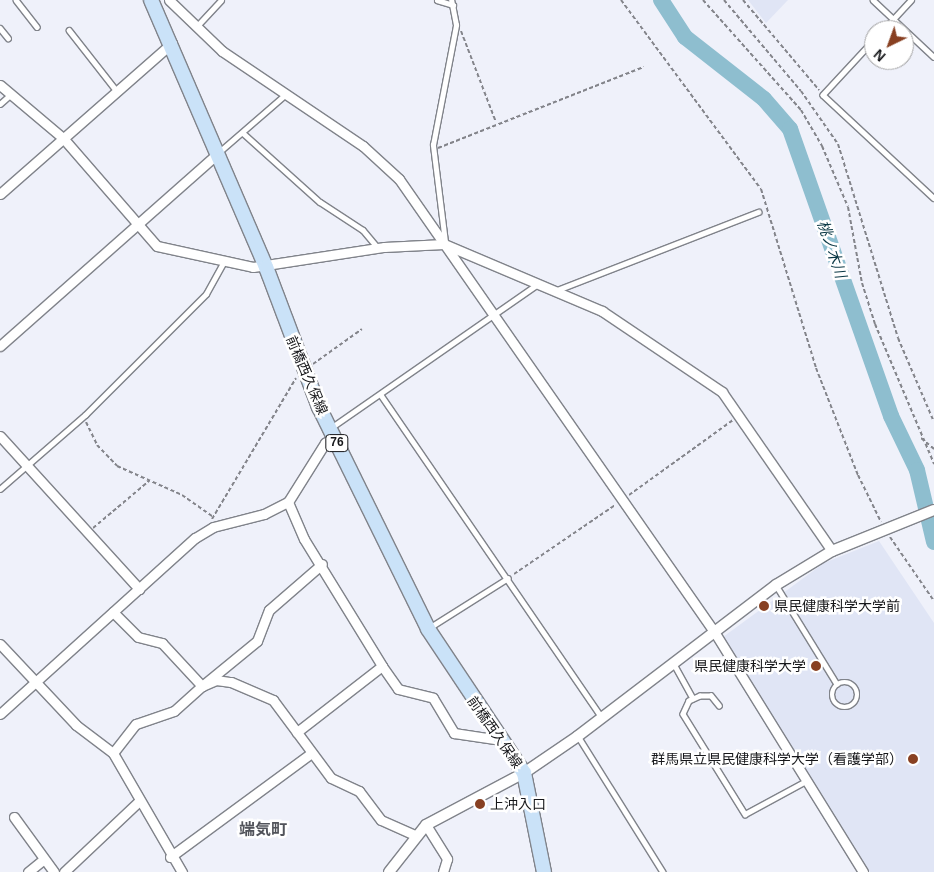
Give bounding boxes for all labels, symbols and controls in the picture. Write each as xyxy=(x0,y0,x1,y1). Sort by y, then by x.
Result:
north arrow xyxy=(864,20,914,70)
text: N xyxy=(871,46,889,65)
water label: 桃ノ木川 xyxy=(814,218,850,280)
street label: 前橋西久保線 xyxy=(283,333,331,417)
road number: 76 xyxy=(324,433,350,452)
place label: 県民健康科学大学前 xyxy=(774,598,900,614)
marker: 県民健康科学大学前 xyxy=(758,600,770,612)
place label: 県民健康科学大学 xyxy=(694,658,806,674)
marker: 県民健康科学大学 xyxy=(810,660,822,672)
street label: 前橋西久保線 xyxy=(464,693,526,771)
place label: 群馬県立県民健康科学大学（看護学部） xyxy=(651,751,903,767)
marker: 群馬県立県民健康科学大学（看護学部） xyxy=(907,753,919,765)
place label: 上沖入口 xyxy=(490,796,546,812)
marker: 上沖入口 xyxy=(474,798,486,810)
district label: 端気町 xyxy=(239,820,287,840)

